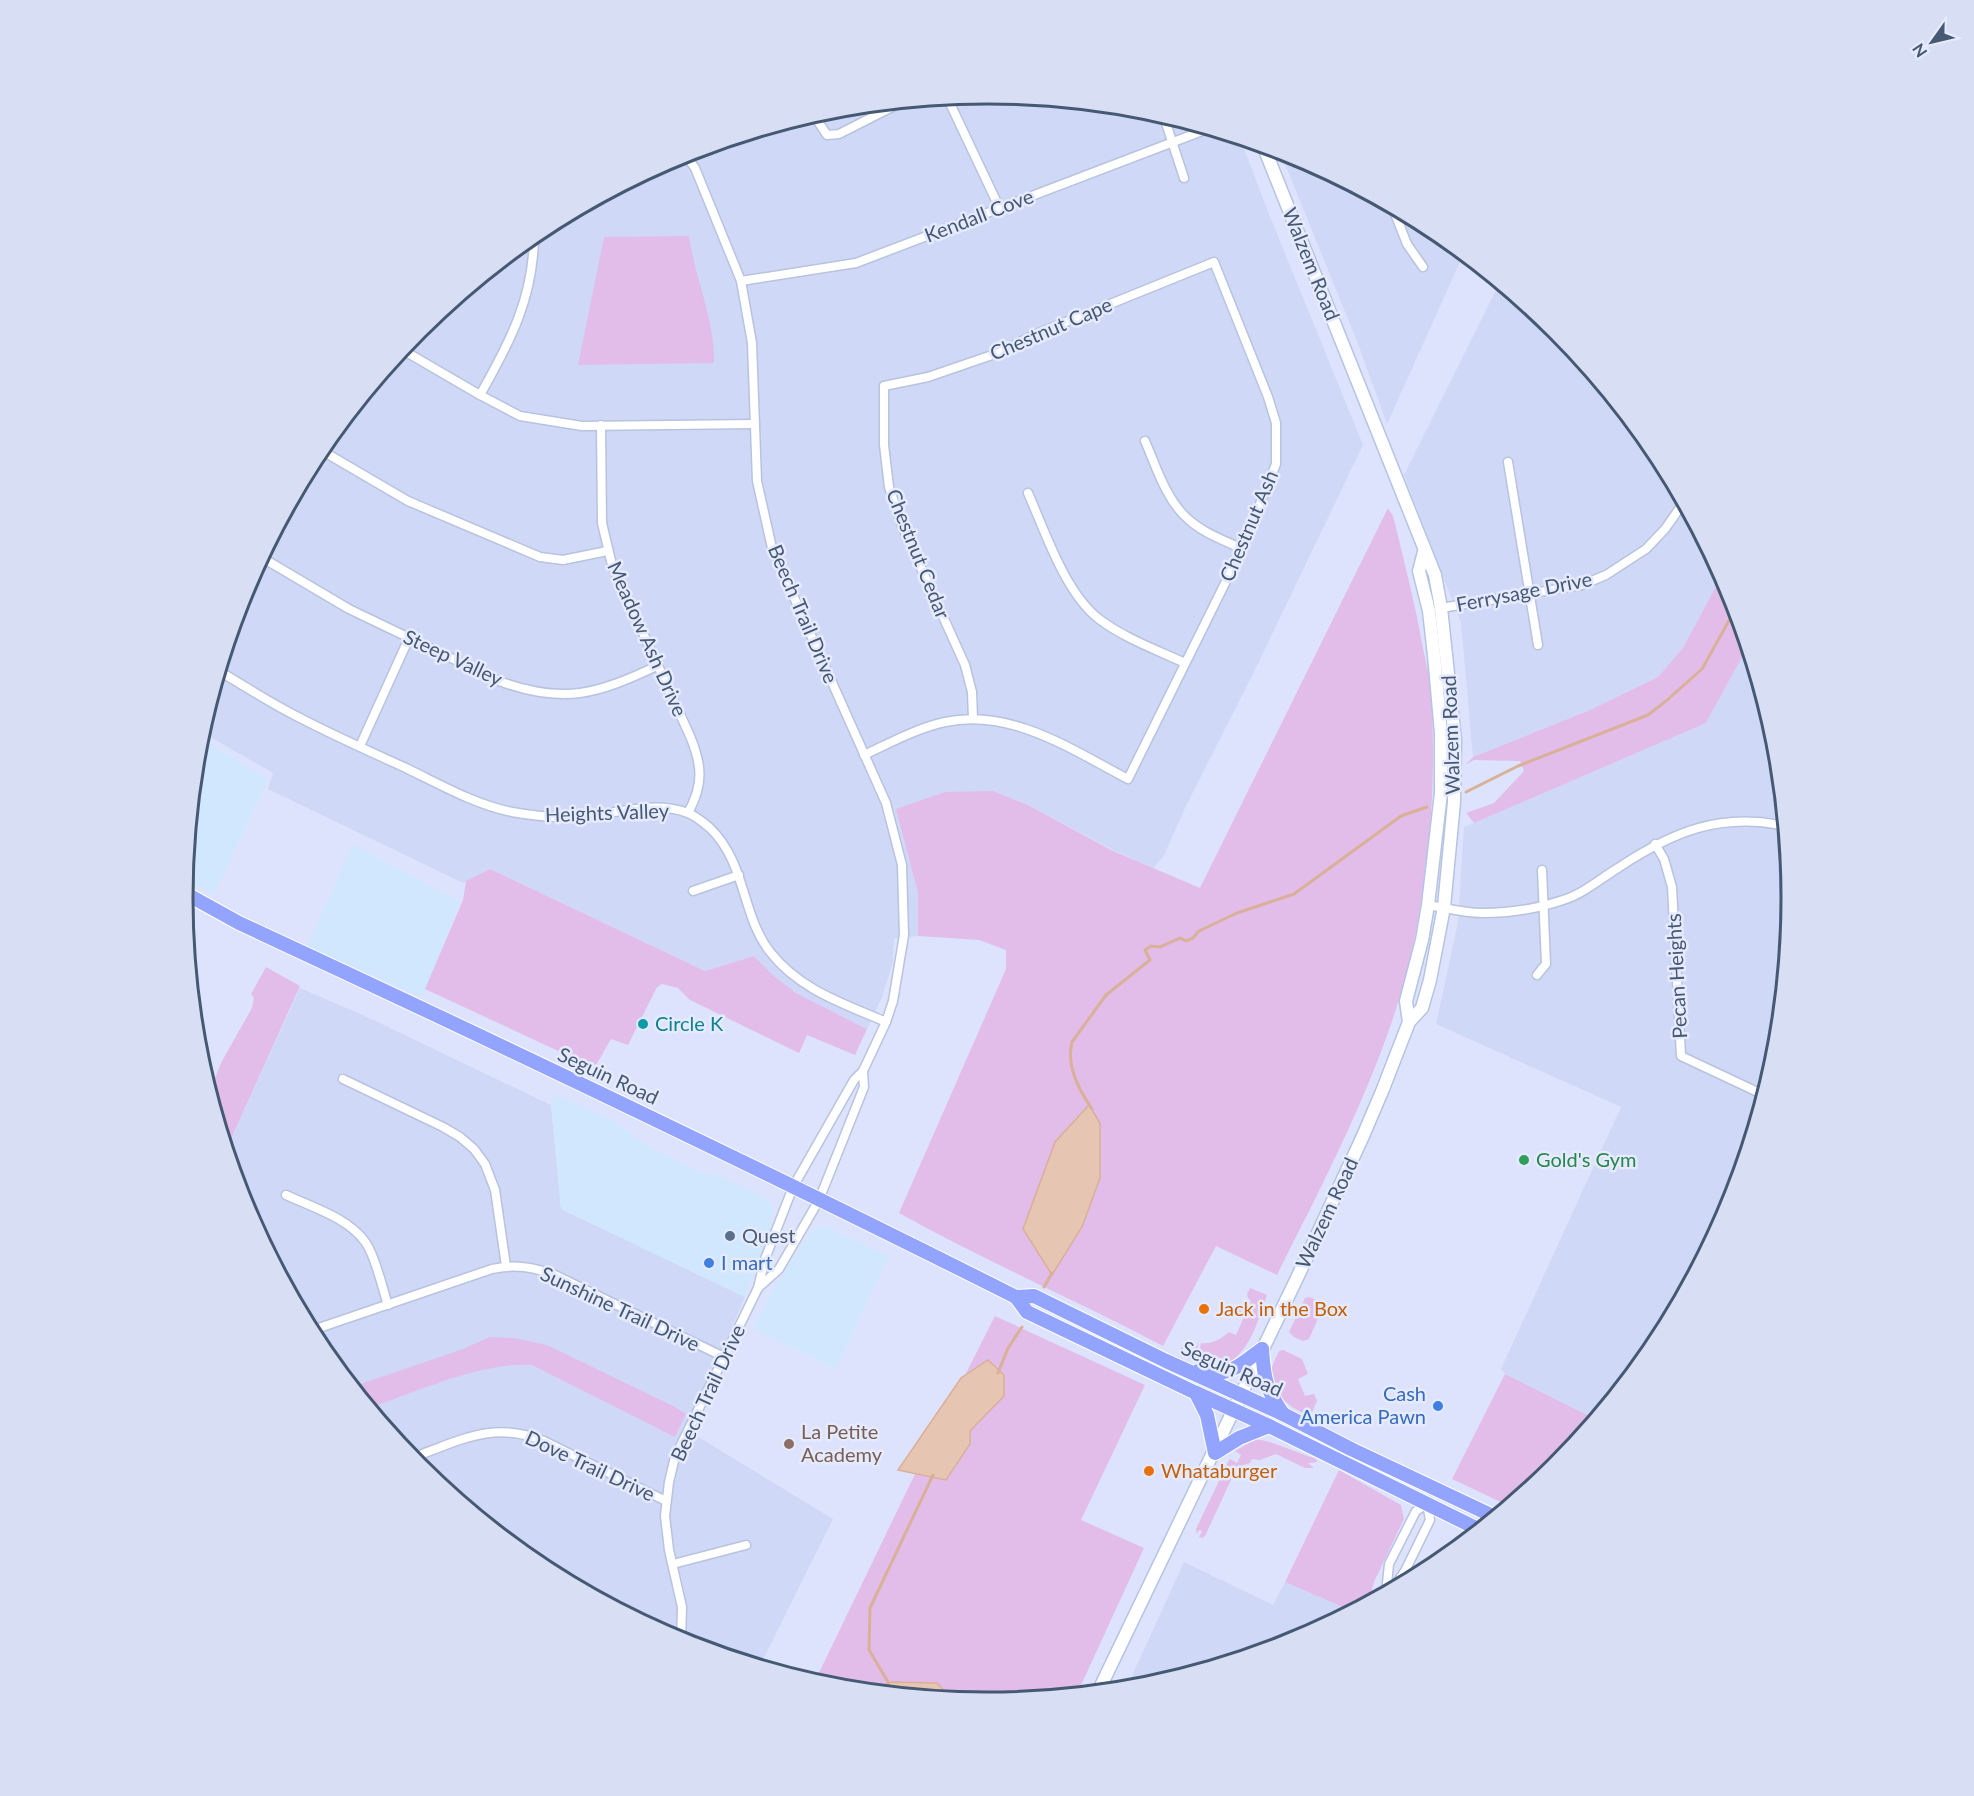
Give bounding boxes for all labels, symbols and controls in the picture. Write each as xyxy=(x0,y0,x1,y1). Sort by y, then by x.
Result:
north arrow xyxy=(1902,12,1962,72)
text: N xyxy=(1908,40,1930,61)
street label: Kendall Cove xyxy=(921,183,1036,247)
street label: Walzem Road xyxy=(1278,204,1345,324)
street label: Chestnut Cape xyxy=(986,292,1115,365)
street label: Chestnut Ash xyxy=(1214,467,1282,585)
street label: Chestnut Cedar xyxy=(882,485,956,623)
street label: Beech Trail Drive xyxy=(764,541,844,686)
street label: Meadow Ash Drive xyxy=(603,557,693,720)
street label: Ferrysage Drive xyxy=(1454,566,1594,616)
street label: Steep Valley xyxy=(400,624,507,691)
street label: Walzem Road xyxy=(1436,675,1464,795)
street label: Heights Valley xyxy=(545,798,670,826)
street label: Pecan Heights xyxy=(1661,913,1691,1039)
place label: Circle K xyxy=(655,1011,724,1035)
marker: Circle K xyxy=(636,1017,650,1031)
street label: Seguin Road xyxy=(554,1041,663,1109)
place label: Gold's Gym xyxy=(1536,1147,1636,1171)
street label: Walzem Road xyxy=(1290,1153,1362,1272)
marker: Gold's Gym xyxy=(1517,1153,1531,1167)
place label: Quest xyxy=(742,1223,795,1247)
marker: Quest xyxy=(723,1229,737,1243)
place label: I mart xyxy=(721,1250,773,1274)
marker: I mart xyxy=(702,1256,716,1270)
street label: Sunshine Trail Drive xyxy=(537,1261,704,1355)
place label: Jack in the Box xyxy=(1216,1296,1348,1320)
marker: Jack in the Box xyxy=(1197,1302,1211,1316)
street label: Beech Trail Drive xyxy=(665,1320,749,1465)
street label: Seguin Road xyxy=(1178,1335,1287,1401)
place label: Cash America Pawn xyxy=(1300,1381,1426,1428)
marker: Cash America Pawn xyxy=(1431,1399,1445,1413)
place label: La Petite Academy xyxy=(801,1419,883,1466)
street label: Dove Trail Drive xyxy=(522,1425,659,1506)
marker: La Petite Academy xyxy=(782,1437,796,1451)
place label: Whataburger xyxy=(1161,1458,1278,1482)
marker: Whataburger xyxy=(1142,1464,1156,1478)

